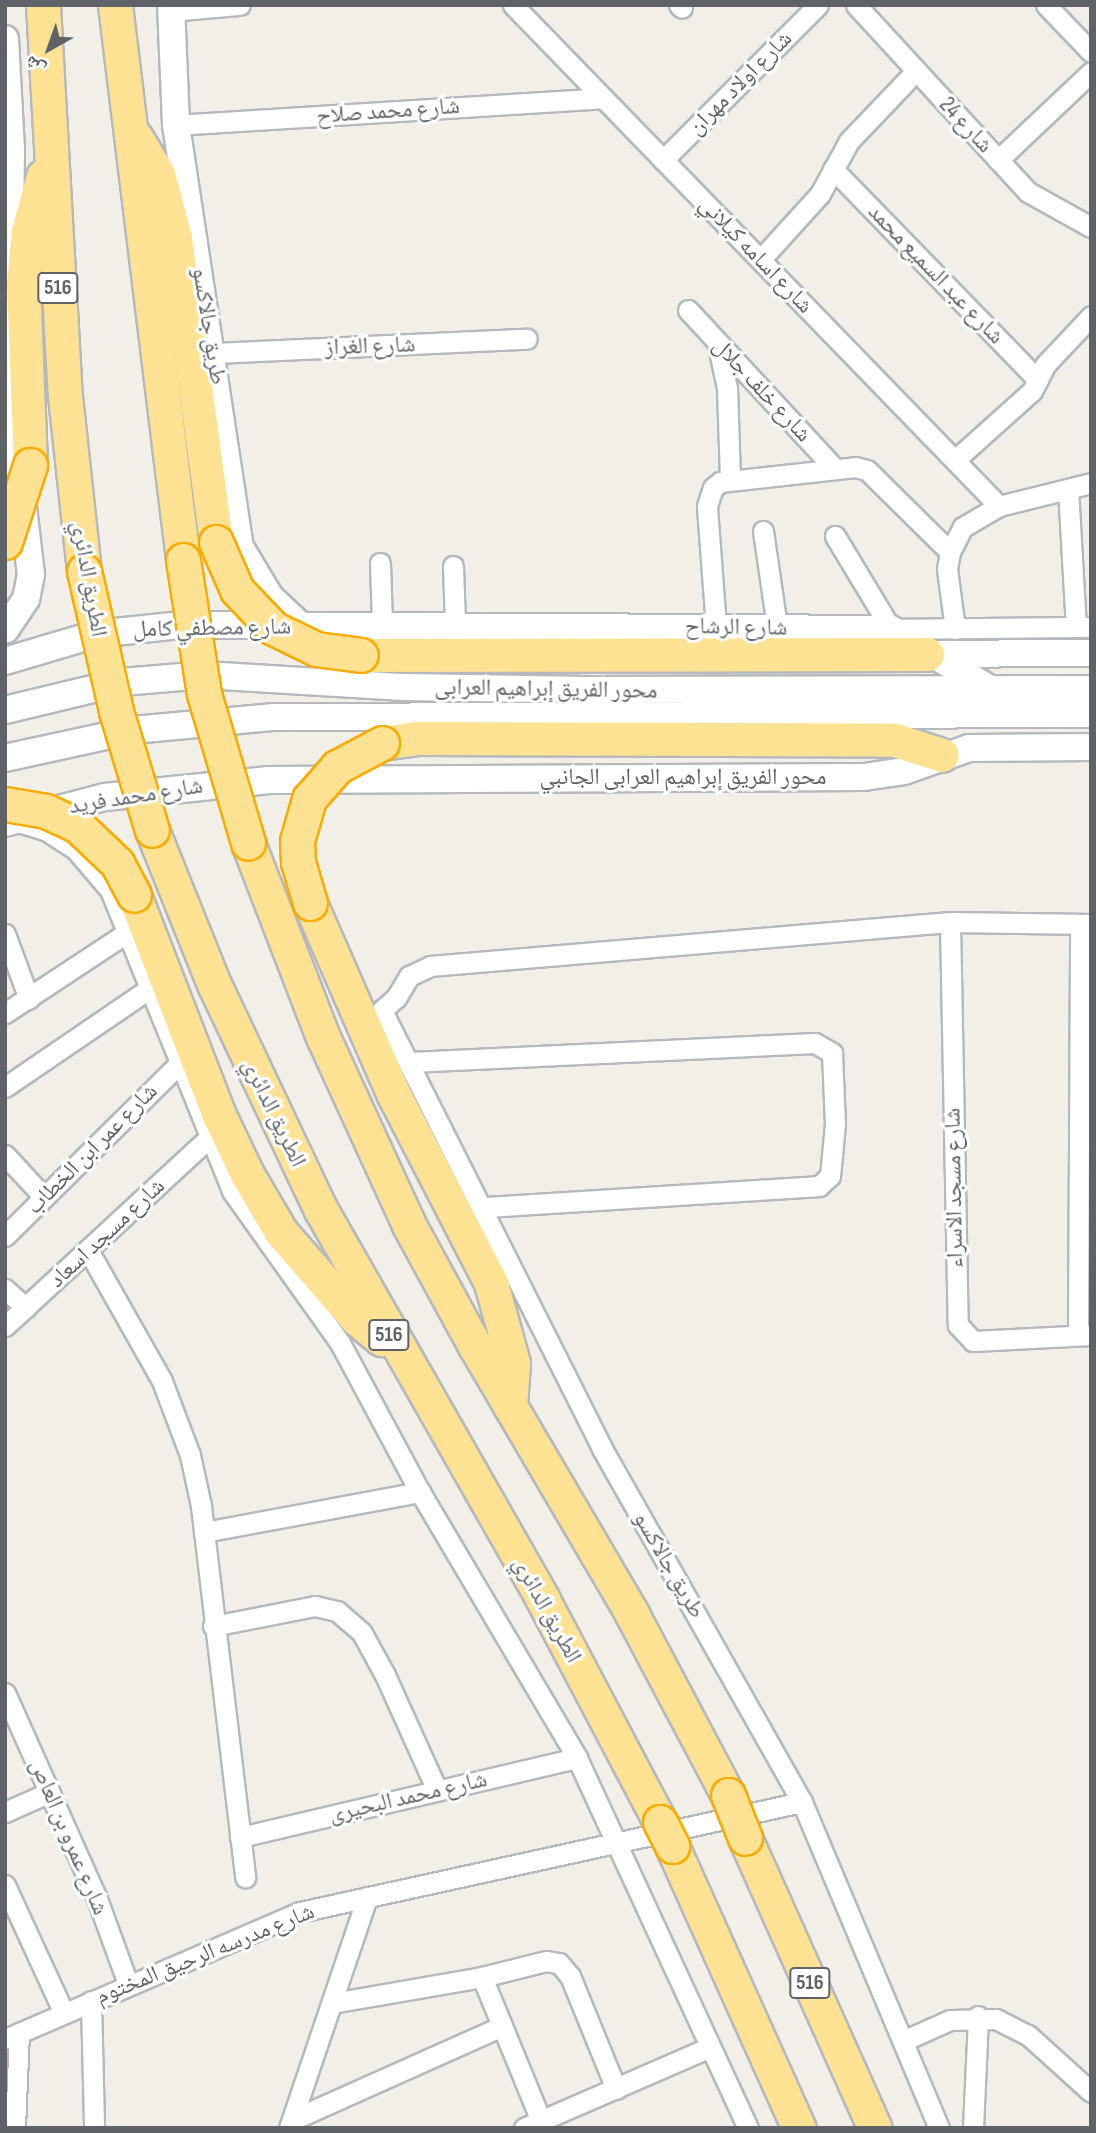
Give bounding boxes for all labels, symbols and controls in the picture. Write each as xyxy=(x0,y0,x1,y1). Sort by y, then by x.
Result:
north arrow xyxy=(14,14,84,84)
street label: شارع اولاد مهران xyxy=(682,25,798,141)
text: ش xyxy=(20,50,50,81)
street label: شارع 24 xyxy=(933,91,999,159)
street label: شارع محمد صلاح xyxy=(315,92,461,130)
street label: شارع اسامه كيلاني xyxy=(693,191,819,319)
street label: شارع عبد السميع محمد xyxy=(862,198,1010,350)
street label: طريق جالاكسو xyxy=(186,265,232,387)
road number: 516 xyxy=(37,270,79,306)
street label: شارع الغراز xyxy=(324,331,416,361)
street label: شارع خلف جلال xyxy=(707,332,817,448)
street label: الطريق الدائري xyxy=(65,519,113,639)
street label: شارع الرشاح xyxy=(684,612,788,642)
street label: شارع مصطفي كامل xyxy=(133,613,291,643)
street label: محور الفريق إبراهيم العرابى xyxy=(434,673,658,705)
street label: محور الفريق إبراهيم العرابى الجانبي xyxy=(539,763,827,791)
street label: شارع محمد فريد xyxy=(67,772,205,820)
street label: الطريق الدائري xyxy=(236,1054,312,1172)
street label: شارع عمر ابن الخطاب xyxy=(21,1078,163,1220)
street label: شارع مسجد الاسراء xyxy=(939,1108,969,1268)
street label: شارع مسجد اسعاد xyxy=(43,1172,171,1294)
road number: 516 xyxy=(368,1318,410,1352)
street label: طريق جالاكسو xyxy=(627,1507,711,1623)
street label: الطريق الدائري xyxy=(507,1552,587,1668)
street label: شارع عمرو بن العاص xyxy=(24,1755,114,1919)
street label: شارع محمد البحيرى xyxy=(326,1765,490,1829)
street label: شارع مدرسه الرحيق المختوم xyxy=(92,1898,318,2010)
road number: 516 xyxy=(789,1966,831,2000)

